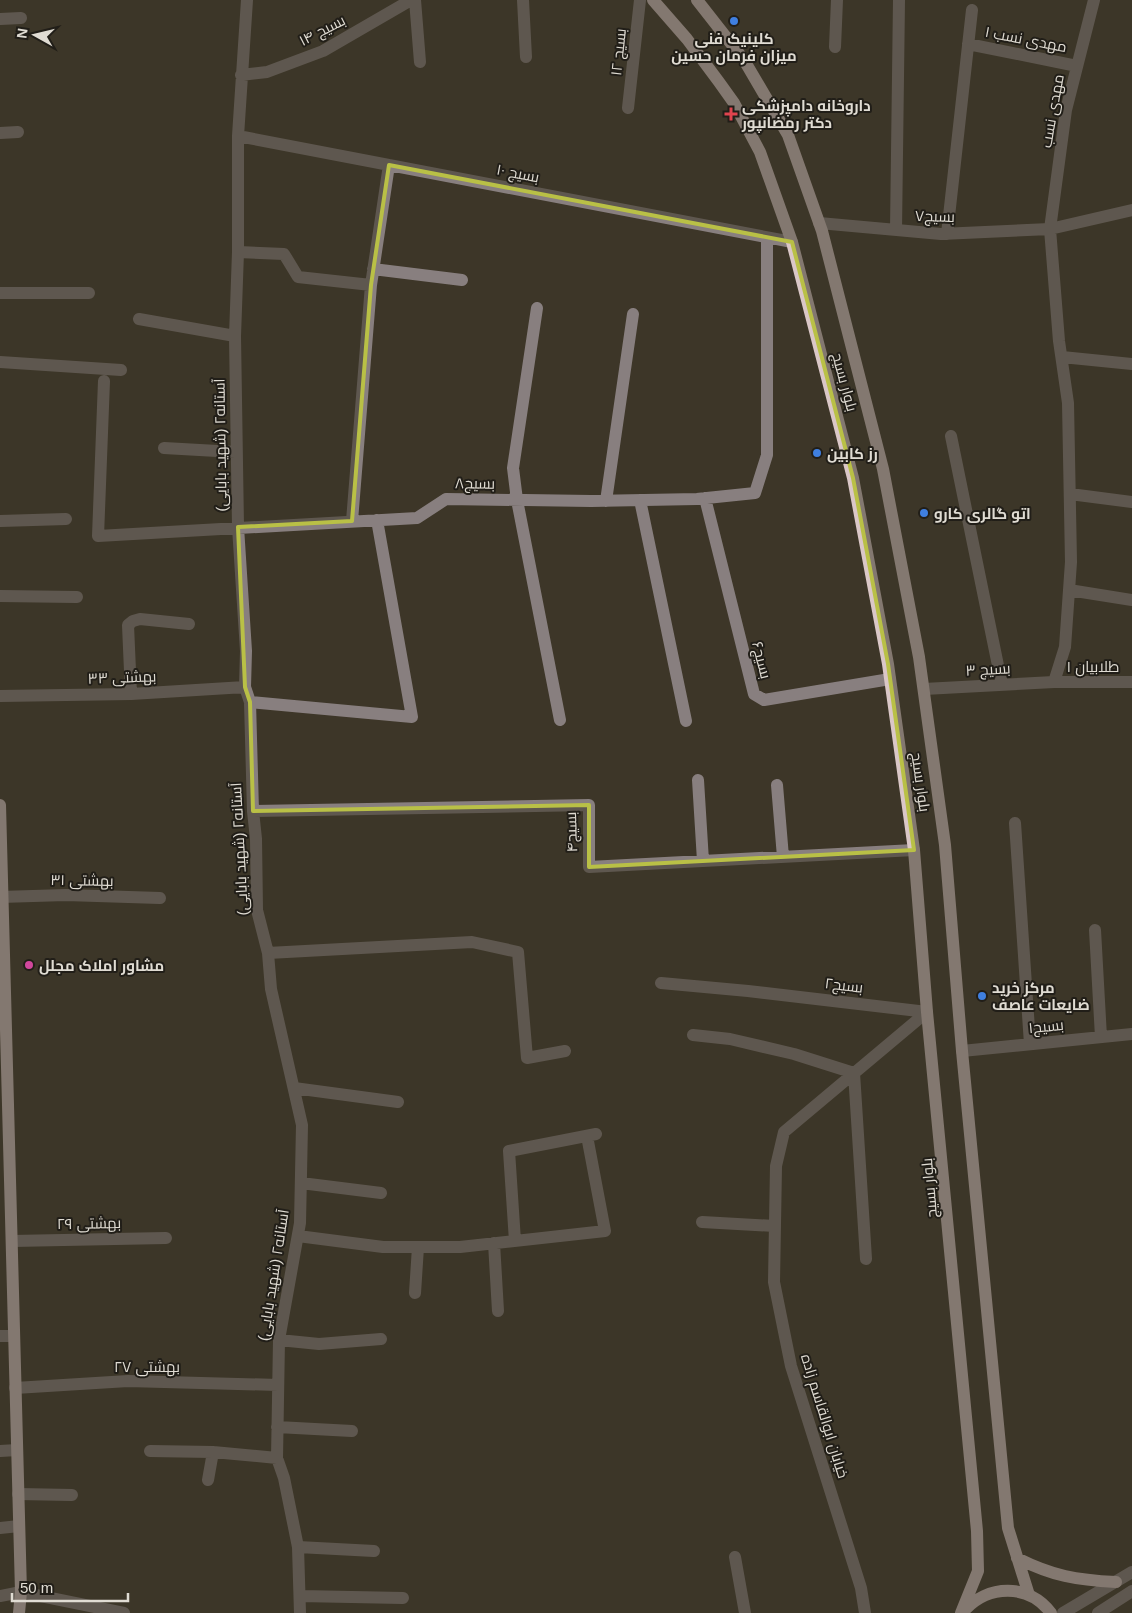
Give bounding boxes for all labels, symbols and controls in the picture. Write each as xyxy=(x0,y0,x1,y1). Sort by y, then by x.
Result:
north arrow xyxy=(10,10,60,60)
street label: بسیج ۱۴ xyxy=(296,11,349,51)
marker: کلینیک فنی میزان فرمان حسین xyxy=(728,15,740,27)
street label: مهدی نسب ۱ xyxy=(983,23,1068,57)
text: N xyxy=(13,27,31,39)
street label: بسیج ۱۲ xyxy=(607,28,632,77)
place label: کلینیک فنی میزان فرمان حسین xyxy=(671,30,797,65)
street label: مهدی نسب xyxy=(1037,73,1069,149)
place label: داروخانه دامپزشکی دکتر رمضانپور xyxy=(741,97,871,133)
marker: داروخانه دامپزشکی دکتر رمضانپور xyxy=(724,107,738,121)
street label: بسیج ۱۰ xyxy=(495,161,541,188)
street label: بسیج۷ xyxy=(915,207,955,228)
street label: بلوار بسیج xyxy=(826,351,861,414)
street label: آستانه۲ (شهید بابایی) xyxy=(210,378,232,512)
place label: رز کابین xyxy=(827,445,878,463)
marker: رز کابین xyxy=(811,447,823,459)
street label: بسیج۸ xyxy=(455,474,495,495)
place label: اتو گالری کارو xyxy=(934,505,1031,523)
marker: اتو گالری کارو xyxy=(918,507,930,519)
street label: بسیج۶ xyxy=(746,640,775,681)
street label: طلابیان ۱ xyxy=(1067,658,1119,677)
street label: بسیج ۳ xyxy=(965,659,1011,682)
street label: بهشتی ۳۳ xyxy=(87,667,157,689)
street label: بلوار بسیج xyxy=(905,751,934,813)
street label: آستانه۲ (شهید بابایی) xyxy=(227,782,253,916)
street label: بسیج۴ xyxy=(562,811,583,853)
street label: بهشتی ۳۱ xyxy=(50,871,114,891)
place label: مشاور املاک مجلل xyxy=(39,957,164,975)
marker: مشاور املاک مجلل xyxy=(23,959,35,971)
street label: بسیج۲ xyxy=(823,974,864,999)
place label: مرکز خرید ضایعات عاصف xyxy=(992,979,1090,1013)
marker: مرکز خرید ضایعات عاصف xyxy=(976,990,988,1002)
street label: بسیج۱ xyxy=(1028,1016,1065,1039)
street label: بلوار بسیج xyxy=(918,1157,943,1219)
street label: آستانه۲ (شهید بابایی) xyxy=(254,1208,294,1342)
street label: بهشتی ۲۹ xyxy=(57,1214,121,1234)
street label: خیابان ابوالقاسم زاده xyxy=(796,1352,852,1481)
street label: بهشتی ۲۷ xyxy=(114,1358,180,1377)
scale bar xyxy=(12,1570,129,1602)
text: 50 m xyxy=(20,1579,53,1596)

